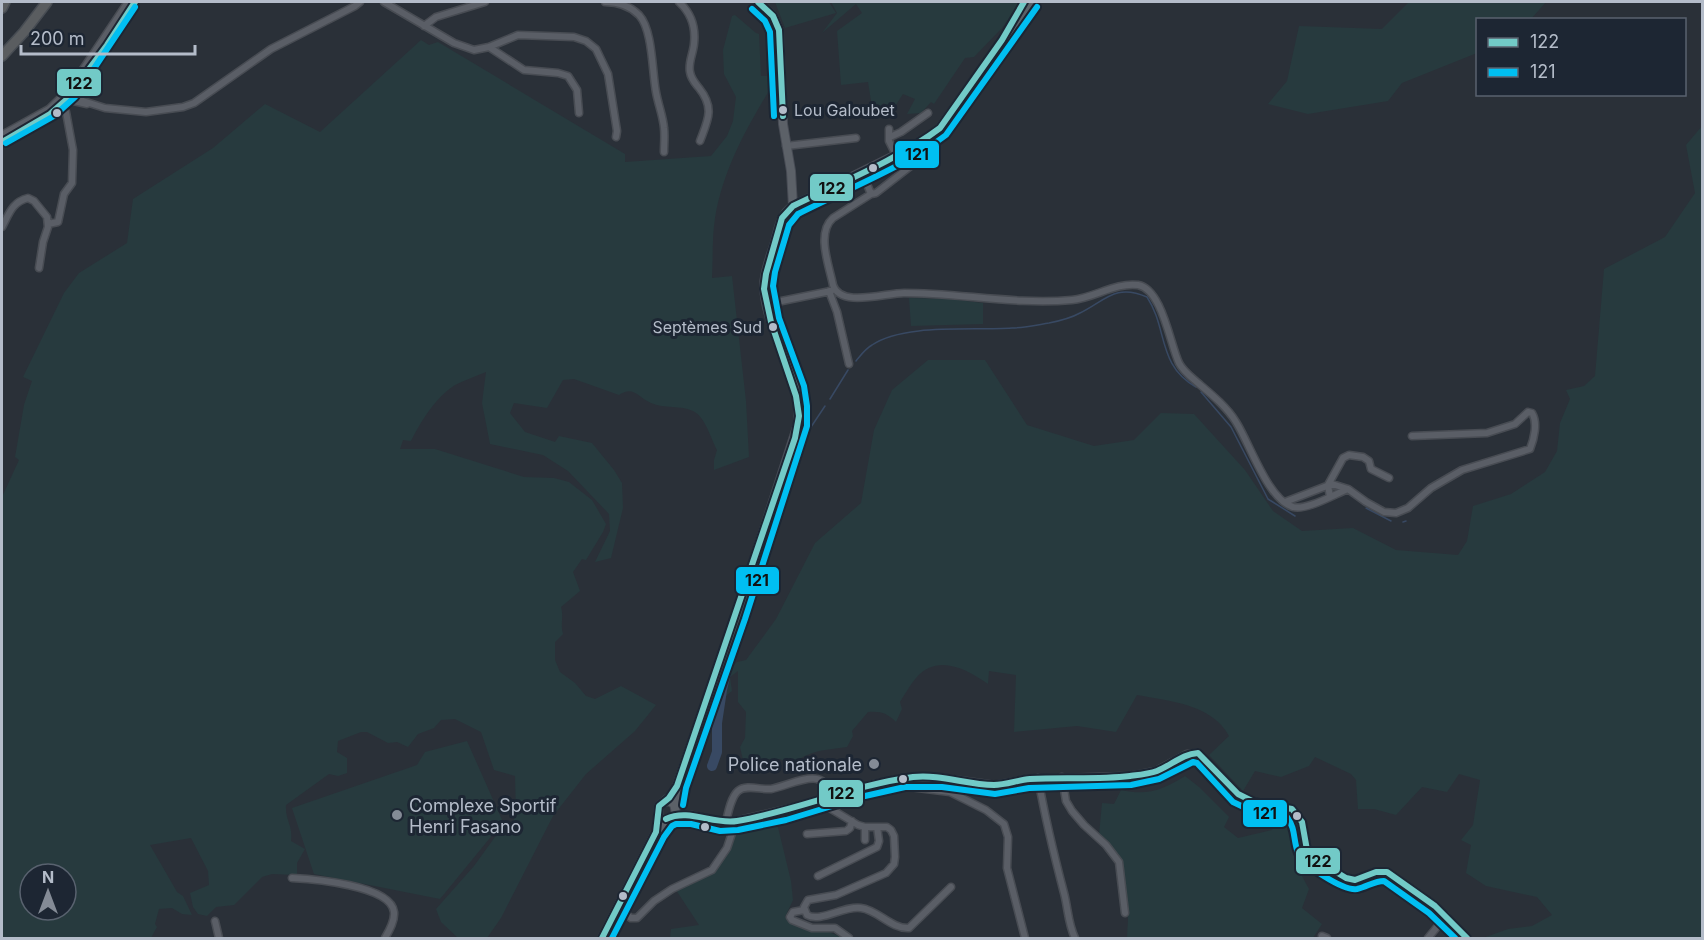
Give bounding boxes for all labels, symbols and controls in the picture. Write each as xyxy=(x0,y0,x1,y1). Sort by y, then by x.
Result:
scale bar xyxy=(21,18,195,56)
legend xyxy=(1476,18,1686,96)
text: 200 m xyxy=(30,28,85,49)
text: 122 xyxy=(1530,31,1559,52)
text: 121 xyxy=(1530,61,1556,82)
line badge: 122 xyxy=(56,68,102,97)
text: 122 xyxy=(65,73,93,93)
place label: Lou Galoubet xyxy=(794,100,895,120)
marker: Lou Galoubet xyxy=(777,104,789,116)
unlabelled marker xyxy=(51,107,63,119)
line badge: 121 xyxy=(894,140,940,169)
text: 121 xyxy=(905,144,929,164)
unlabelled marker xyxy=(867,162,879,174)
line badge: 122 xyxy=(809,173,854,202)
text: 122 xyxy=(818,178,846,198)
place label: Septèmes Sud xyxy=(652,317,762,337)
marker: Septèmes Sud xyxy=(767,321,779,333)
line badge: 121 xyxy=(735,566,780,595)
text: 121 xyxy=(745,570,769,590)
place label: Police nationale xyxy=(728,754,862,775)
marker: Police nationale xyxy=(867,757,881,771)
unlabelled marker xyxy=(897,773,909,785)
line badge: 122 xyxy=(818,779,864,808)
text: 122 xyxy=(827,783,855,803)
place label: Complexe Sportif Henri Fasano xyxy=(409,795,557,837)
line badge: 121 xyxy=(1242,799,1288,828)
text: 121 xyxy=(1253,803,1277,823)
marker: Complexe Sportif Henri Fasano xyxy=(390,808,404,822)
unlabelled marker xyxy=(1291,810,1303,822)
unlabelled marker xyxy=(699,821,711,833)
line badge: 122 xyxy=(1295,847,1341,875)
text: 122 xyxy=(1304,851,1332,871)
north arrow xyxy=(18,862,78,922)
text: N xyxy=(42,867,54,887)
unlabelled marker xyxy=(617,890,629,902)

